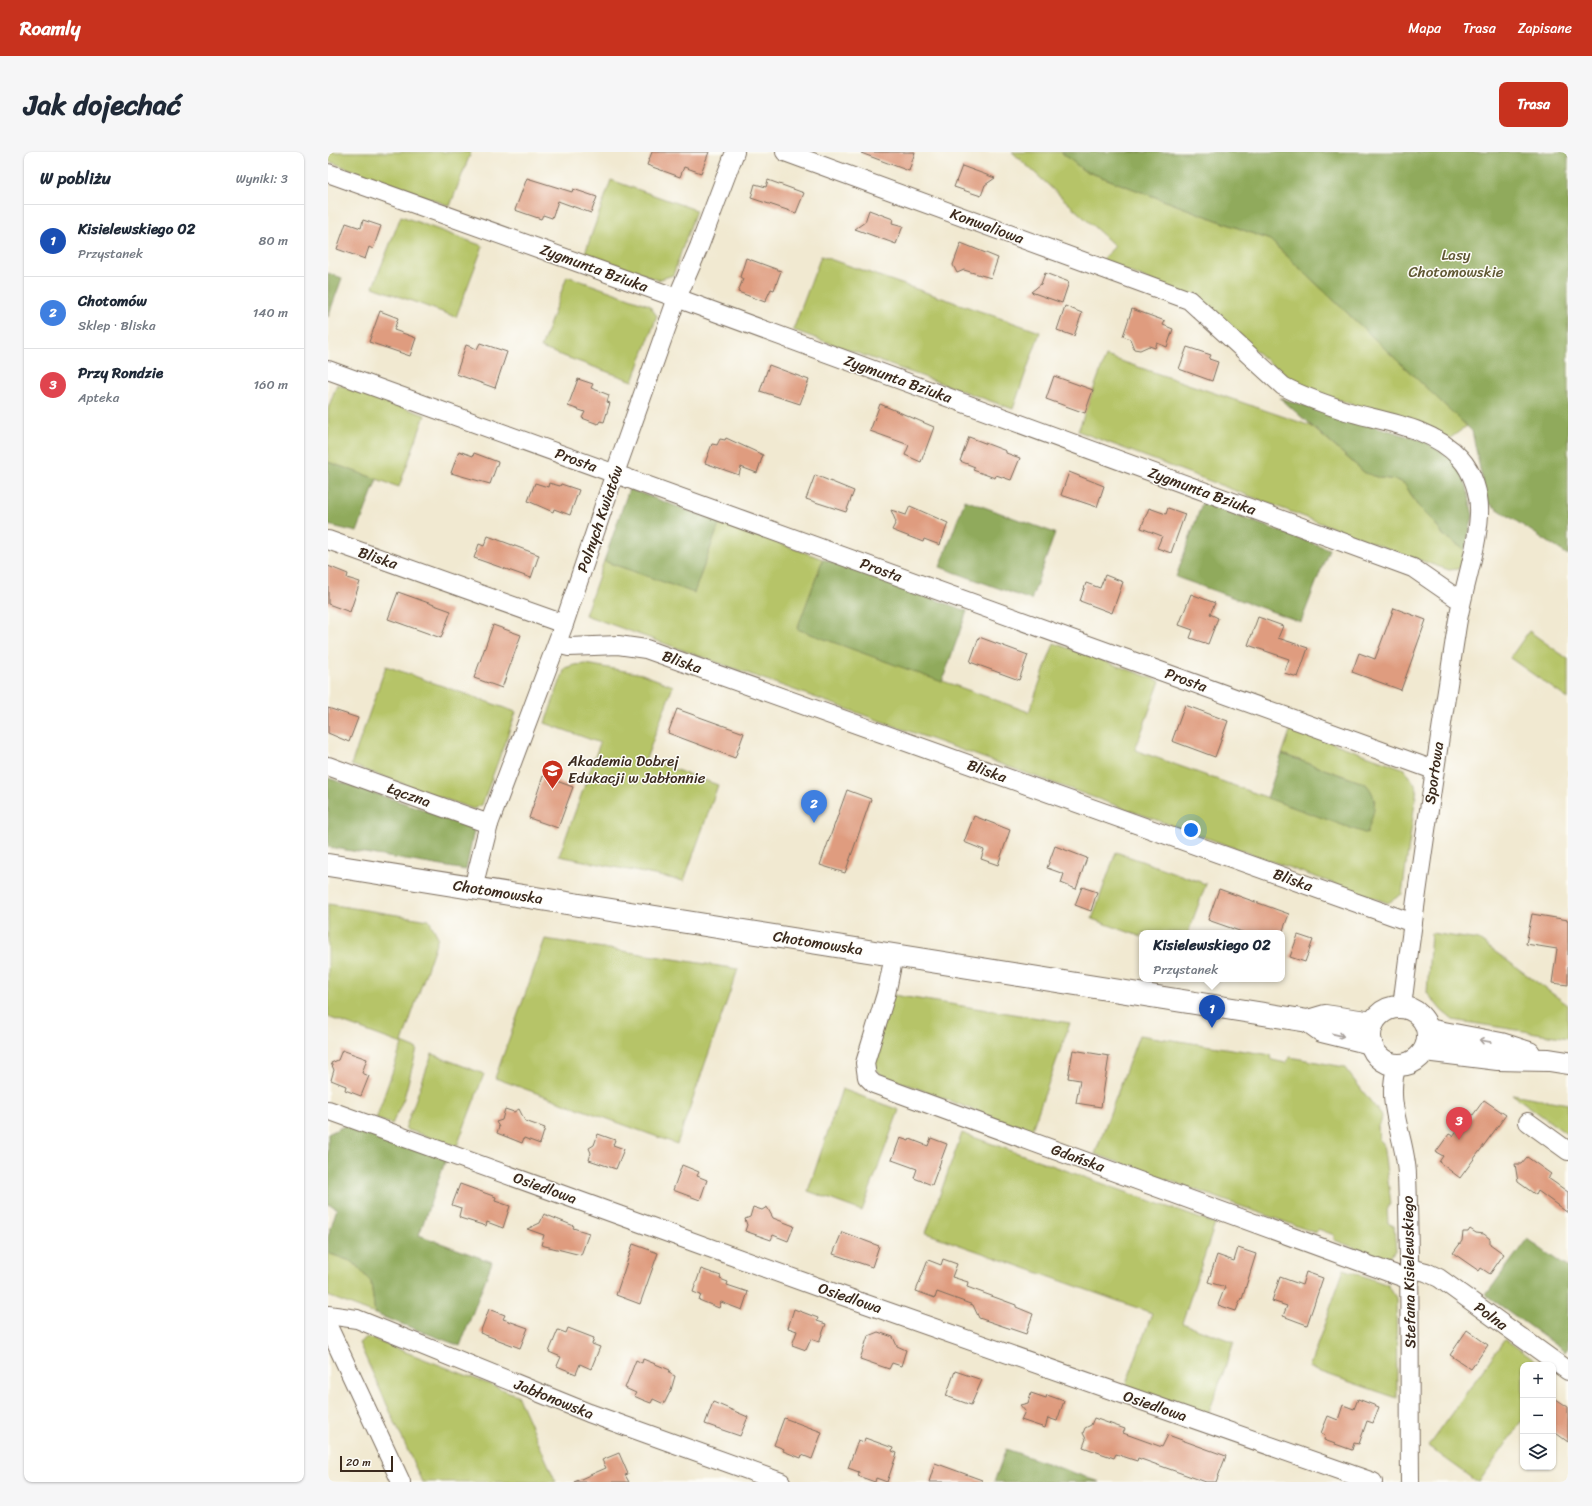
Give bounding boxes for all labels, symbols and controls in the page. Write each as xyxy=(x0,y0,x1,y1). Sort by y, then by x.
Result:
text: Roamly xyxy=(20,12,80,45)
text: Mapa xyxy=(1408,16,1441,41)
text: Trasa xyxy=(1463,16,1496,41)
text: Zapisane xyxy=(1518,16,1572,41)
text: Jak dojechać xyxy=(24,80,181,129)
button: Trasa xyxy=(1499,82,1568,127)
text: W pobliżu xyxy=(40,163,111,193)
text: Wyniki: 3 xyxy=(236,167,288,190)
street label: Konwaliowa xyxy=(947,201,1028,251)
text: Kisielewskiego 02 xyxy=(78,216,195,242)
text: 1 xyxy=(50,229,56,252)
text: 80 m xyxy=(259,229,288,252)
street label: Zygmunta Bziuka xyxy=(536,236,652,300)
text: Przystanek xyxy=(78,242,143,265)
park label: Lasy Chotomowskie xyxy=(1408,242,1504,285)
text: Chotomów xyxy=(78,288,147,314)
text: 2 xyxy=(49,301,57,324)
text: 140 m xyxy=(253,301,288,324)
text: Sklep · Bliska xyxy=(78,314,155,337)
street label: Zygmunta Bziuka xyxy=(840,347,956,411)
text: Przy Rondzie xyxy=(78,360,163,386)
text: 3 xyxy=(49,373,57,396)
text: 160 m xyxy=(253,373,288,396)
text: Apteka xyxy=(78,386,119,409)
street label: Prosta xyxy=(551,440,601,480)
street label: Zygmunta Bziuka xyxy=(1144,459,1260,523)
street label: Polnych Kwiatów xyxy=(570,461,631,576)
street label: Bliska xyxy=(355,539,402,577)
street label: Prosta xyxy=(856,550,906,590)
street label: Bliska xyxy=(659,643,706,681)
street label: Prosta xyxy=(1161,660,1211,700)
street label: Sportowa xyxy=(1417,740,1451,806)
place label: Akademia Dobrej Edukacji w Jabłonnie xyxy=(567,748,706,791)
street label: Bliska xyxy=(964,752,1011,790)
school or university icon: Akademia Dobrej Edukacji w Jabłonnie xyxy=(539,757,565,790)
street label: Łączna xyxy=(384,775,435,815)
pin: 2 xyxy=(801,790,827,823)
your location xyxy=(1181,820,1201,840)
street label: Bliska xyxy=(1270,861,1317,899)
street label: Chotomowska xyxy=(451,872,545,912)
street label: Chotomowska xyxy=(771,923,865,963)
popup xyxy=(1139,930,1285,982)
text: Kisielewskiego 02 xyxy=(1153,932,1271,958)
text: Przystanek xyxy=(1153,958,1218,981)
pin: 1 xyxy=(1199,995,1225,1028)
one-way arrow xyxy=(1331,1032,1344,1040)
one-way arrow xyxy=(1479,1036,1492,1044)
pin: 3 xyxy=(1446,1107,1472,1140)
street label: Gdańska xyxy=(1048,1136,1109,1180)
street label: Osiedlowa xyxy=(510,1165,581,1212)
street label: Stefana Kisielewskiego xyxy=(1395,1195,1423,1349)
street label: Osiedlowa xyxy=(815,1275,886,1321)
street label: Polna xyxy=(1469,1295,1514,1338)
map controls xyxy=(1520,1362,1556,1470)
button: + xyxy=(1520,1362,1556,1398)
street label: Jabłonowska xyxy=(509,1371,598,1427)
street label: Osiedlowa xyxy=(1120,1383,1191,1429)
button: − xyxy=(1520,1398,1556,1434)
button: layers xyxy=(1520,1434,1556,1470)
text: 20 m xyxy=(346,1453,371,1472)
scale bar xyxy=(340,1454,393,1473)

